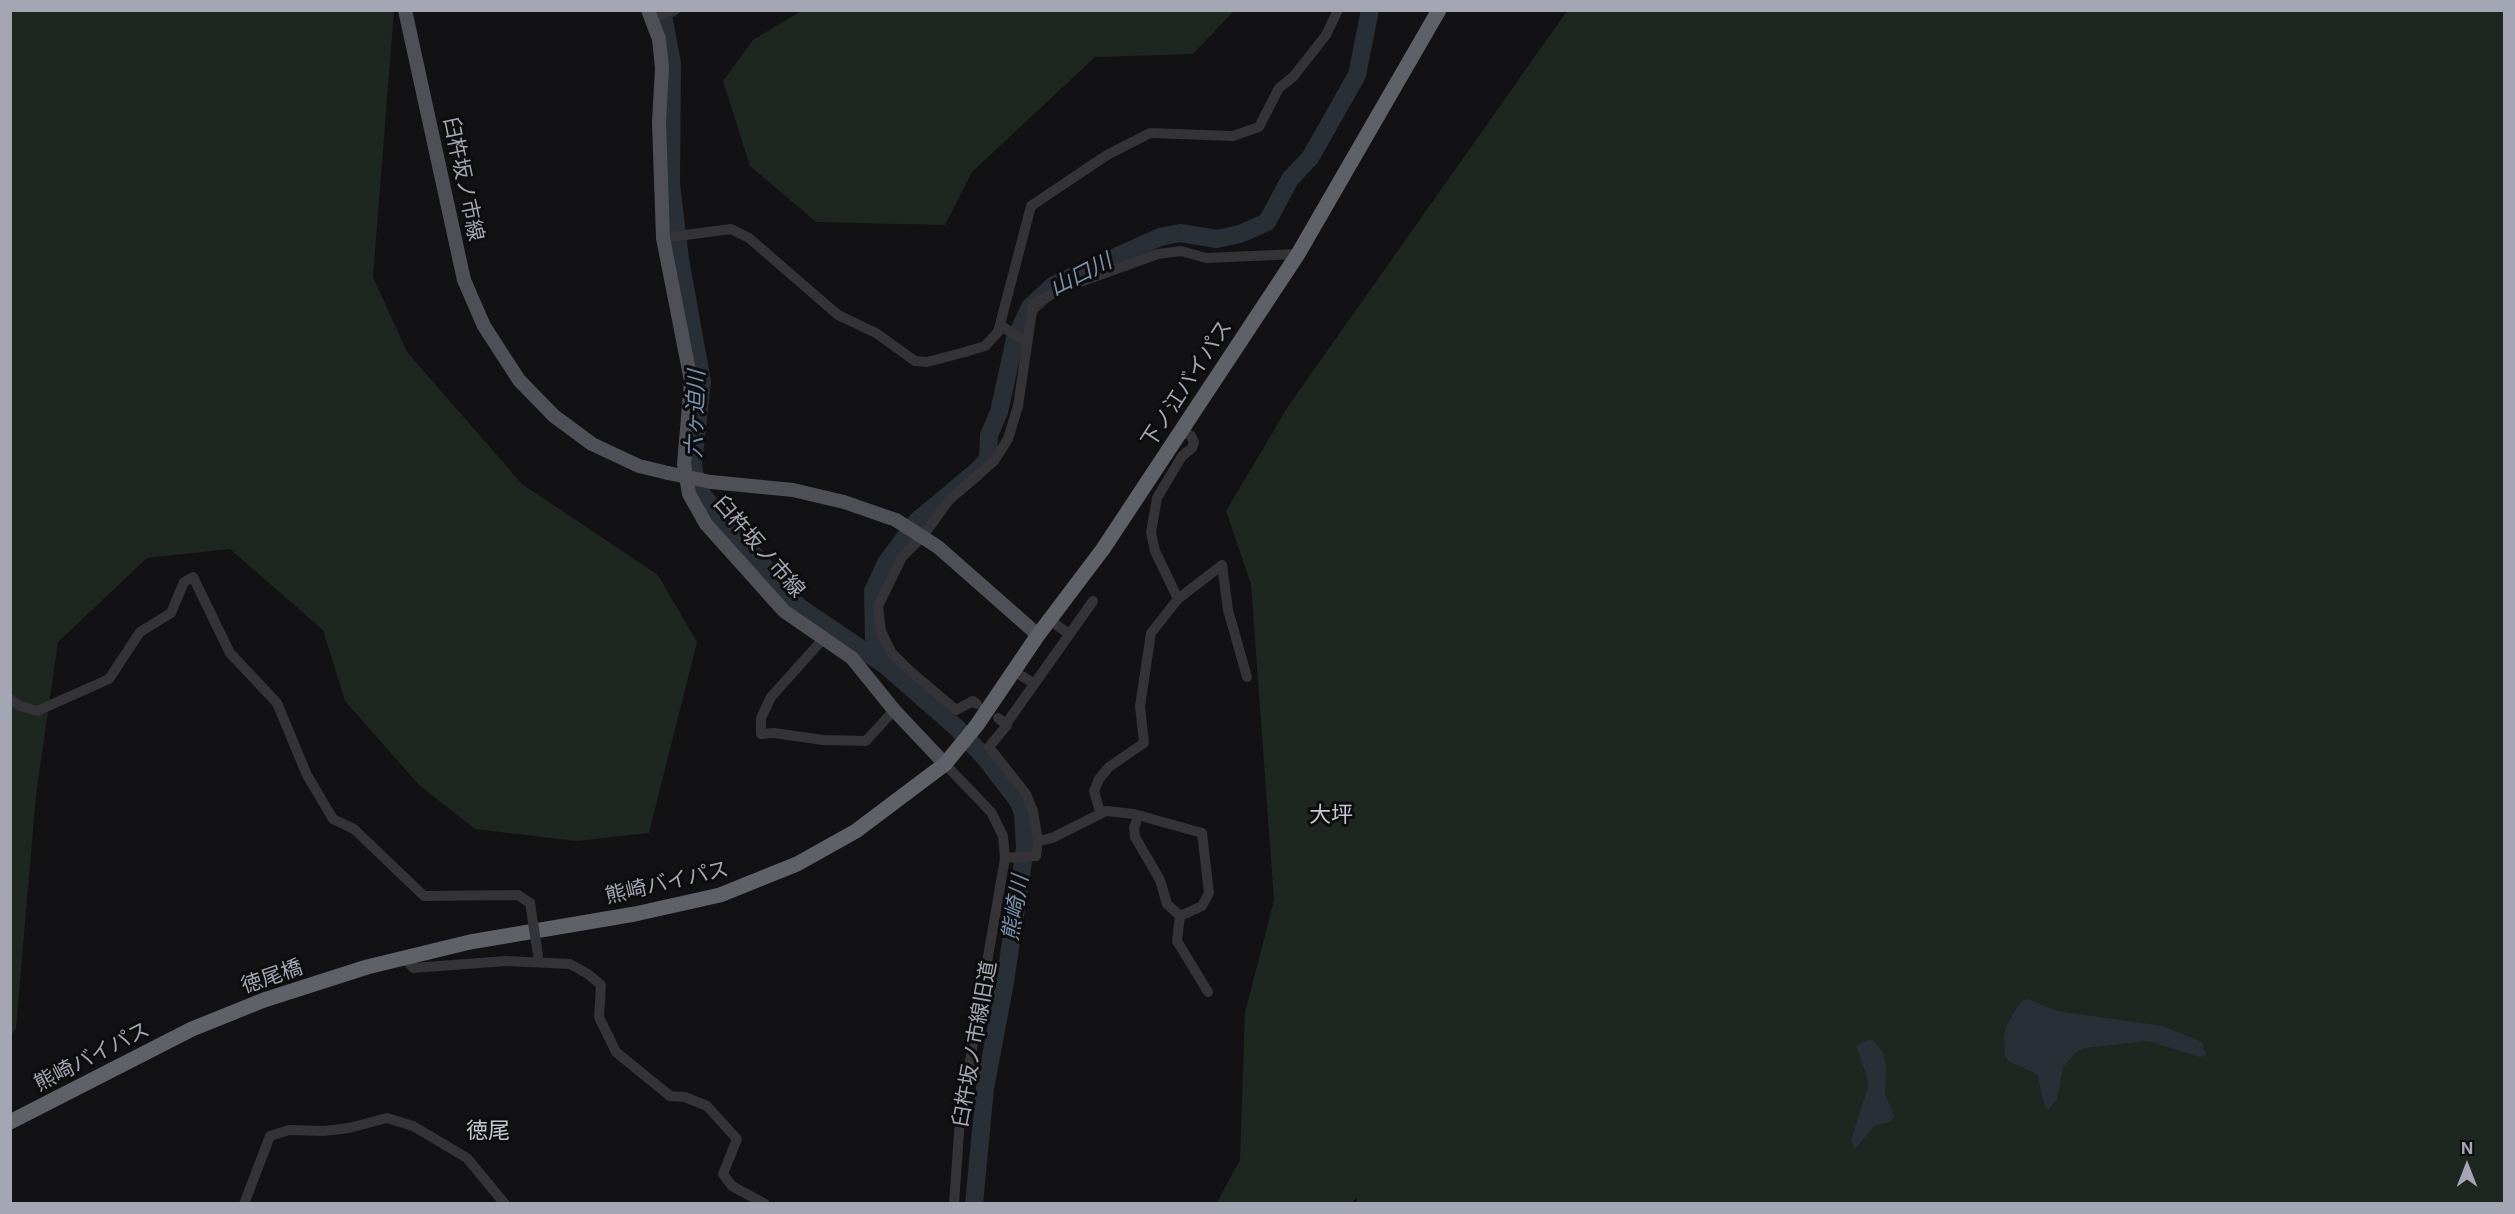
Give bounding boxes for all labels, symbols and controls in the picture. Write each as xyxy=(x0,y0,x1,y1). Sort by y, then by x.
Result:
street label: 臼杵坂ノ市線 xyxy=(438,115,488,243)
water label: 山口川 xyxy=(1046,248,1116,302)
street label: 下ノ江バイパス xyxy=(1136,315,1238,453)
water label: 六ヶ迫川 xyxy=(681,370,711,458)
street label: 臼杵坂ノ市線 xyxy=(708,491,810,603)
district label: 大坪 xyxy=(1309,802,1353,828)
street label: 熊崎バイパス xyxy=(603,857,731,909)
water label: 熊崎川 xyxy=(998,873,1034,943)
street label: 徳尾橋 xyxy=(238,955,306,999)
street label: 臼杵坂ノ市線旧道 xyxy=(948,959,1002,1129)
street label: 熊崎バイパス xyxy=(30,1017,154,1097)
district label: 徳尾 xyxy=(466,1118,510,1144)
north arrow xyxy=(2437,1136,2497,1196)
text: N xyxy=(2461,1138,2473,1158)

